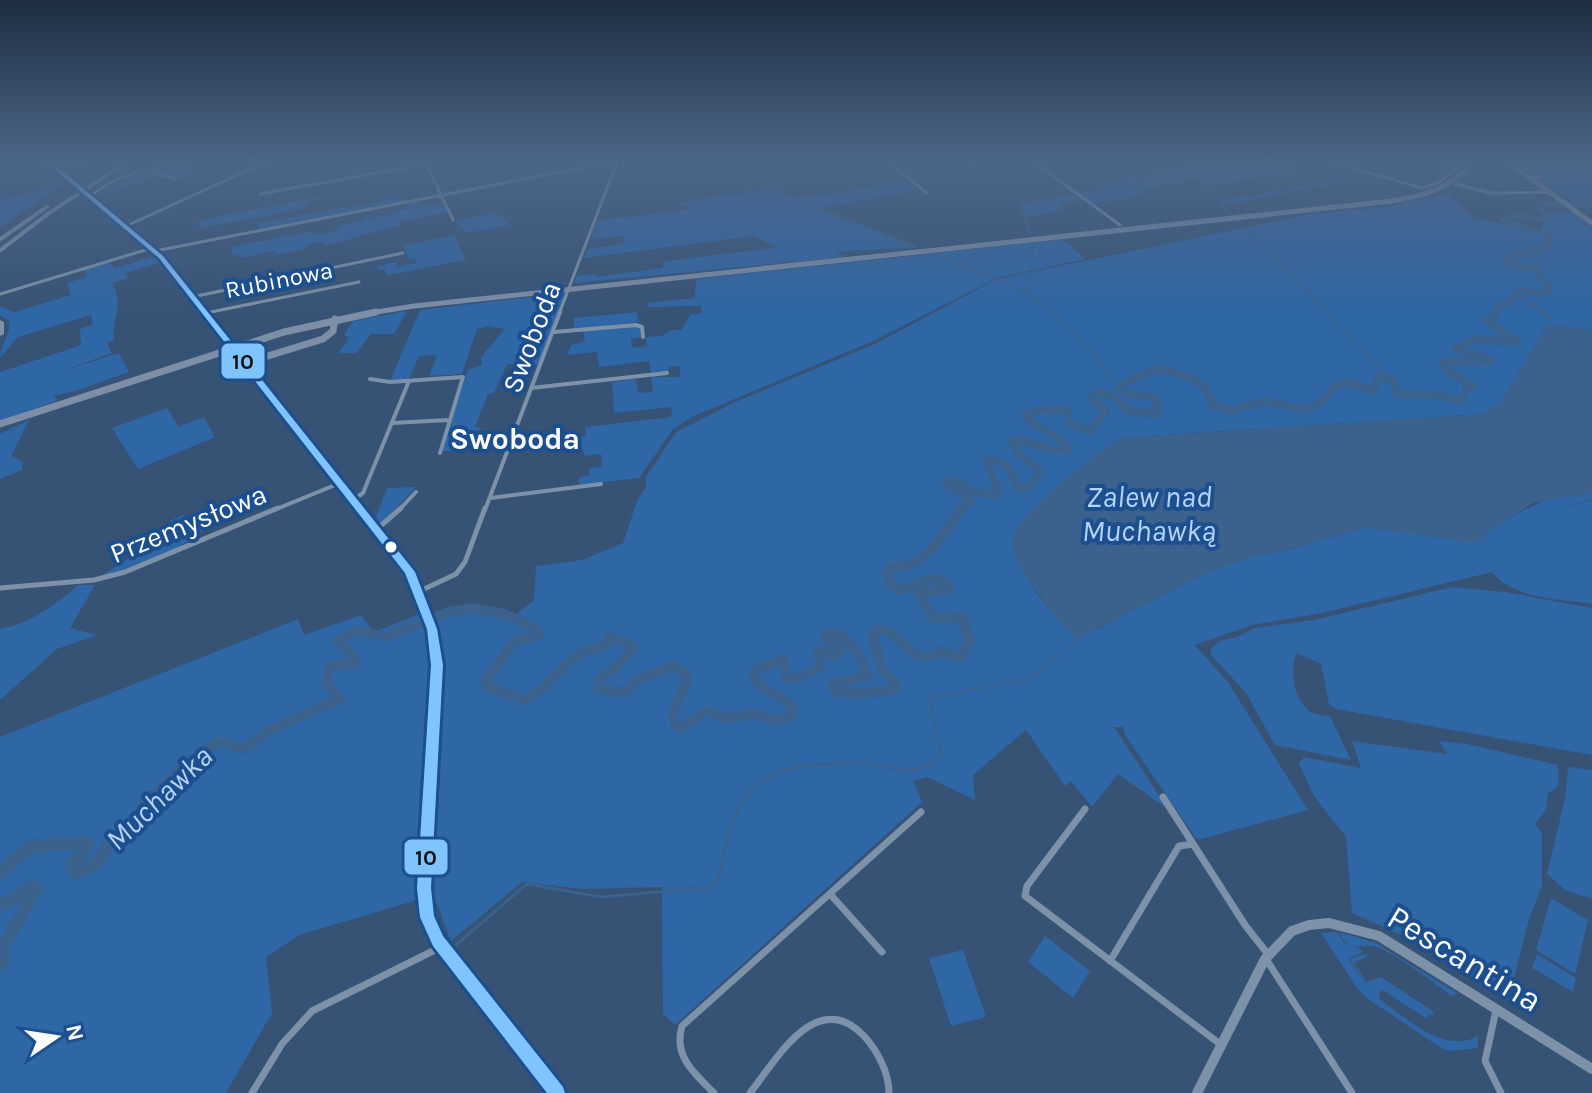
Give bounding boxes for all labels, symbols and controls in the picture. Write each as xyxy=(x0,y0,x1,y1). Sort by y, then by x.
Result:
street label: Rubinowa xyxy=(223,256,335,304)
street label: Swoboda xyxy=(495,277,568,397)
line badge: 10 xyxy=(220,342,266,380)
text: 10 xyxy=(232,349,254,375)
district label: Swoboda xyxy=(450,421,580,457)
street label: Przemysłowa xyxy=(105,477,271,570)
water label: Zalew nad Muchawką xyxy=(1082,479,1216,549)
unlabelled marker xyxy=(383,539,399,555)
water label: Muchawka xyxy=(98,738,220,858)
line badge: 10 xyxy=(403,838,449,876)
text: 10 xyxy=(415,845,437,871)
street label: Pescantina xyxy=(1380,897,1549,1021)
north arrow xyxy=(16,997,96,1077)
text: N xyxy=(60,1022,89,1043)

